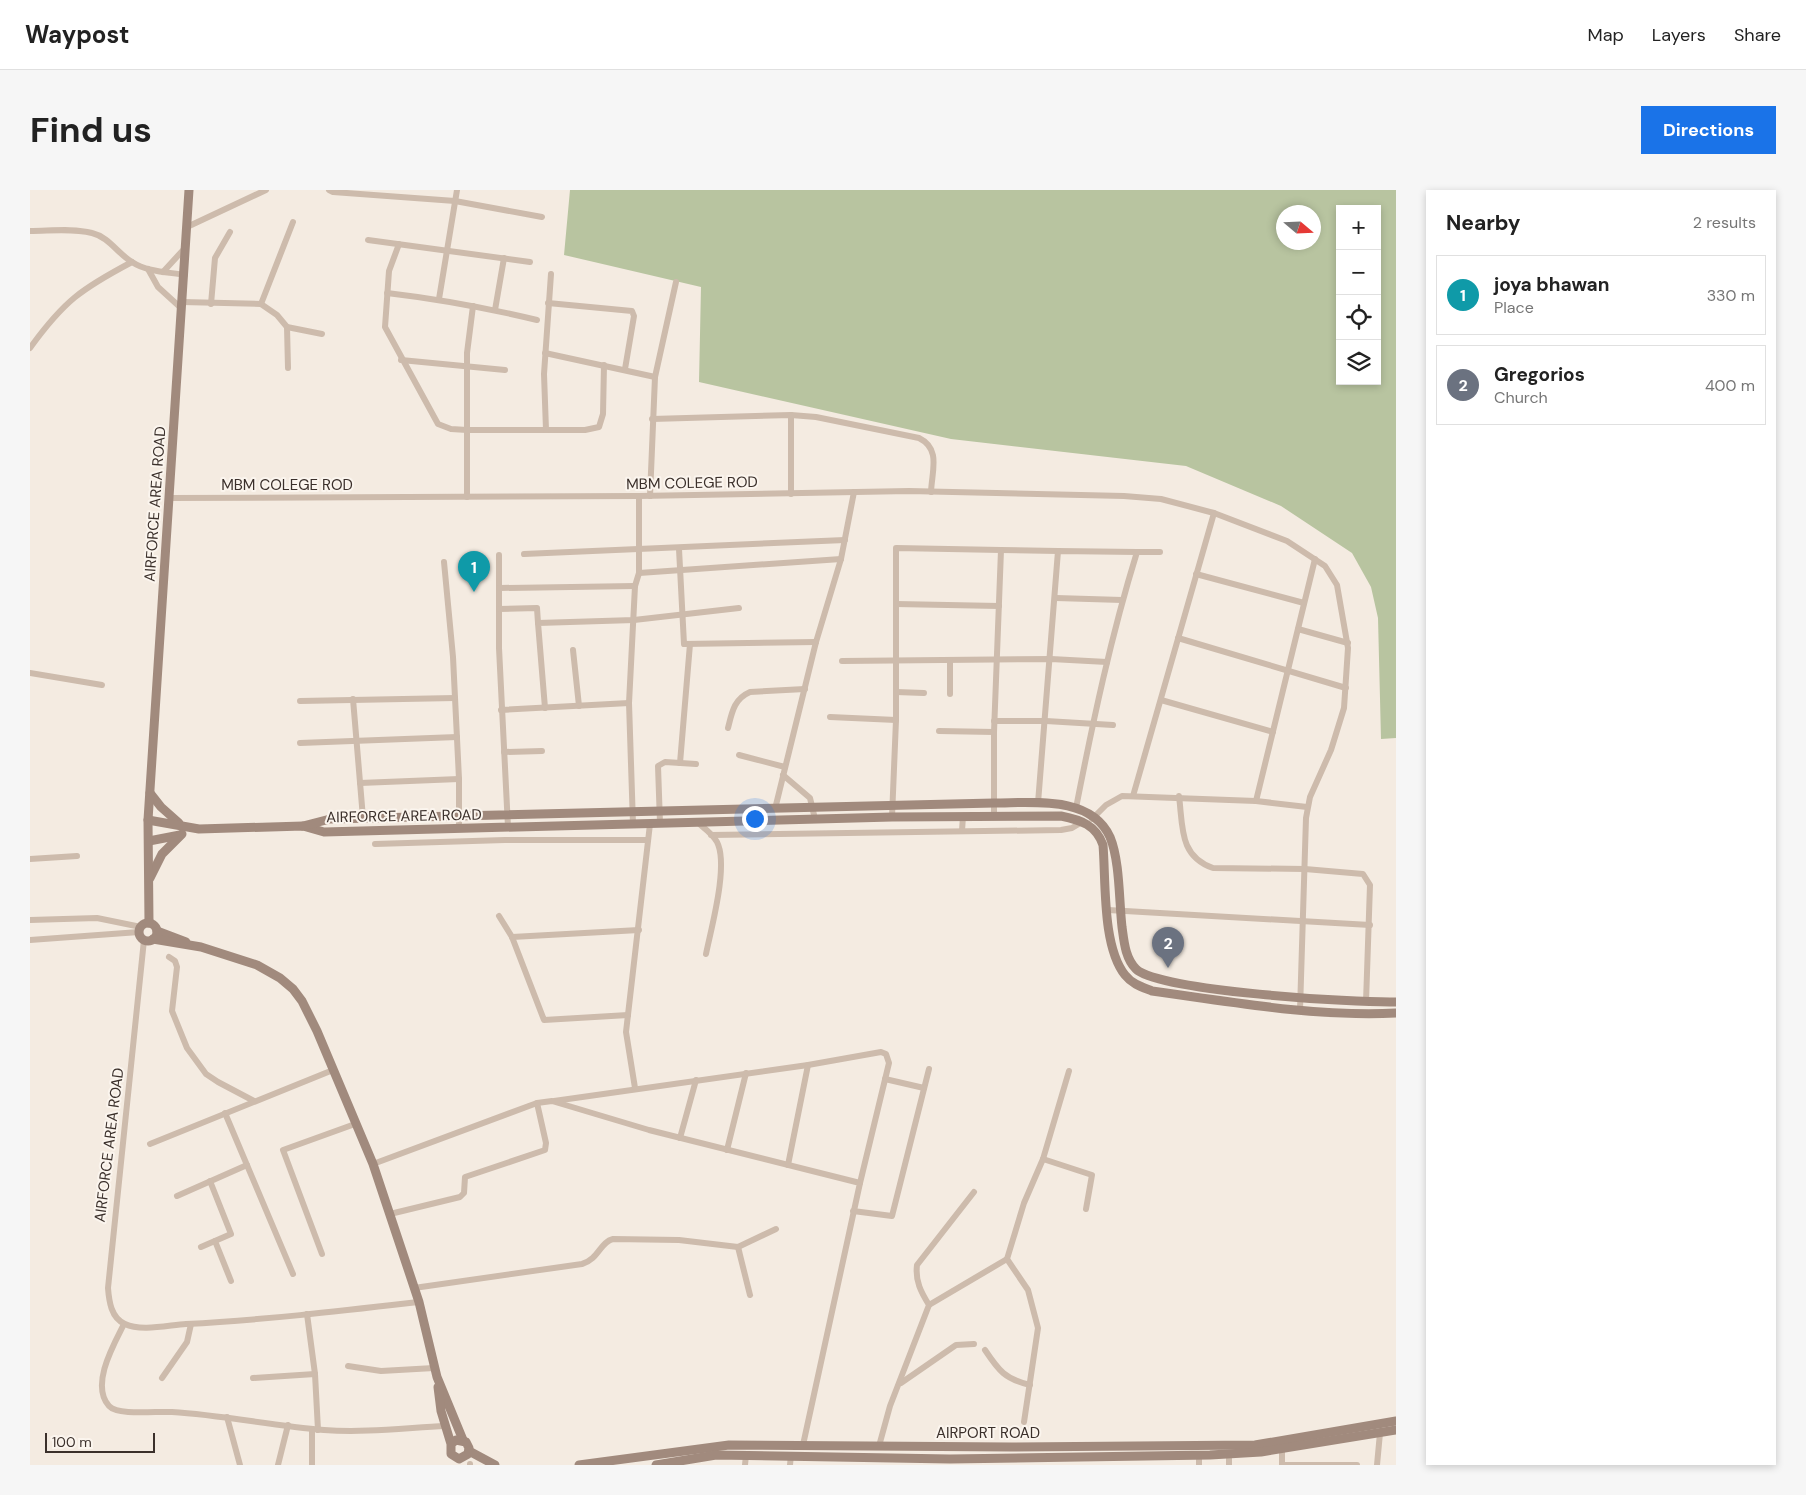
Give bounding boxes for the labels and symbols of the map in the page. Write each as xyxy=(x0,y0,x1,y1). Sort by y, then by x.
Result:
north arrow xyxy=(1276,205,1321,250)
street label: AIRFORCE AREA ROAD xyxy=(140,426,170,582)
street label: MBM COLEGE ROD xyxy=(626,472,758,494)
street label: MBM COLEGE ROD xyxy=(221,475,353,495)
pin: 1 xyxy=(458,551,490,592)
street label: AIRFORCE AREA ROAD xyxy=(326,805,482,827)
your location xyxy=(742,806,768,832)
pin: 2 xyxy=(1152,927,1184,968)
street label: AIRFORCE AREA ROAD xyxy=(90,1067,128,1223)
street label: AIRPORT ROAD xyxy=(936,1423,1040,1443)
scale bar xyxy=(45,1430,155,1453)

